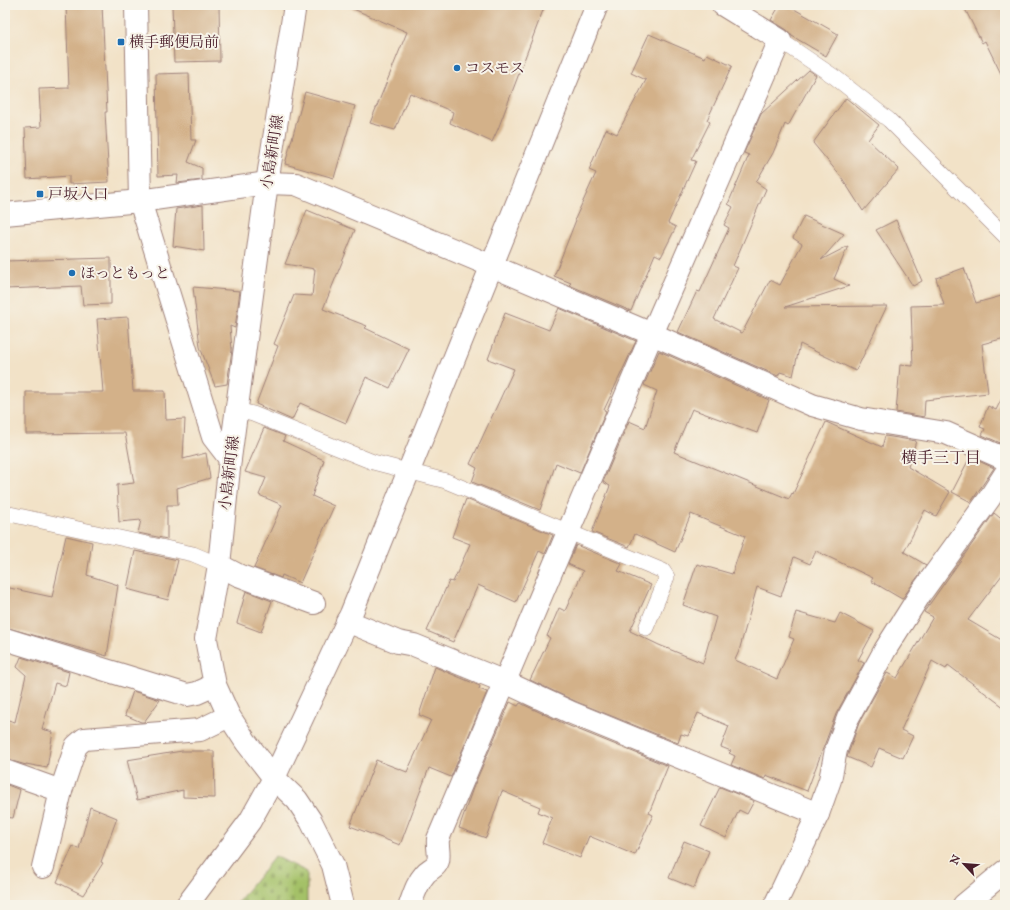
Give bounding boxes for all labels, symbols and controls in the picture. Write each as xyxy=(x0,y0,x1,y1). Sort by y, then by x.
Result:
place label: 横手郵便局前 xyxy=(129,33,219,51)
marker: 横手郵便局前 xyxy=(116,37,126,47)
place label: コスモス xyxy=(465,59,525,77)
marker: コスモス xyxy=(452,63,462,73)
street label: 小島新町線 xyxy=(257,114,287,190)
place label: 戸坂入口 xyxy=(48,185,108,203)
marker: 戸坂入口 xyxy=(35,189,45,199)
place label: ほっともっと xyxy=(80,264,170,282)
marker: ほっともっと xyxy=(67,268,77,278)
street label: 小島新町線 xyxy=(215,435,243,511)
district label: 横手三丁目 xyxy=(901,448,981,467)
north arrow xyxy=(944,844,984,884)
text: N xyxy=(948,852,964,867)

